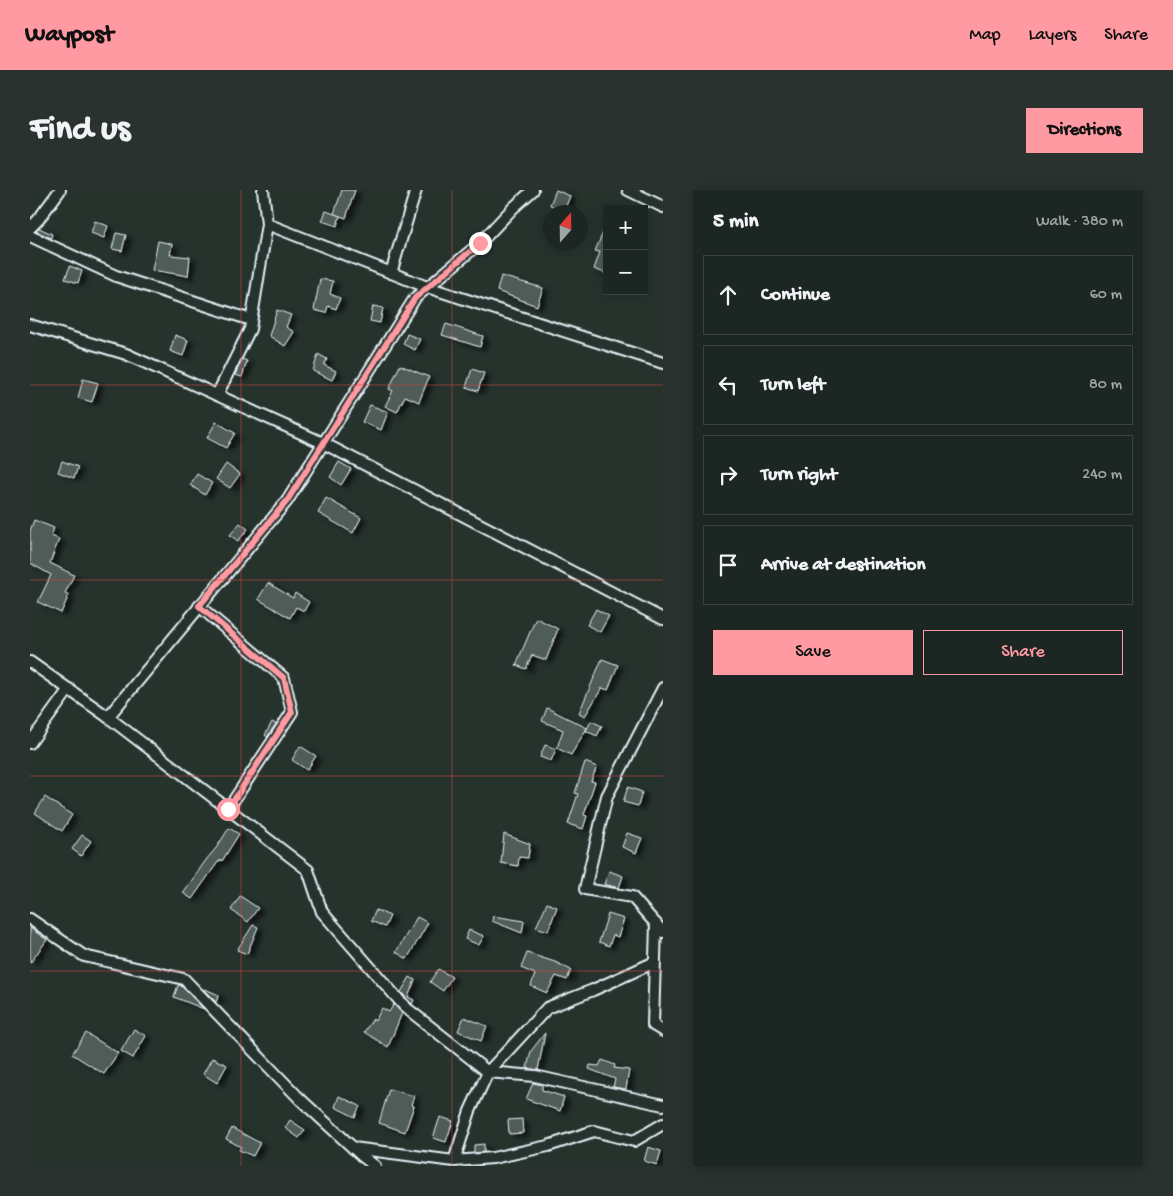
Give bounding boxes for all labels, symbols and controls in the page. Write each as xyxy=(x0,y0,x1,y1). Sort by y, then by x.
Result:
text: Waypost xyxy=(25,21,113,50)
text: Map xyxy=(969,25,1001,46)
text: Layers xyxy=(1029,25,1076,46)
text: Share xyxy=(1104,25,1148,46)
button: Directions xyxy=(1026,108,1143,153)
text: Find us xyxy=(30,110,130,151)
north arrow xyxy=(543,205,588,250)
map controls xyxy=(603,205,648,295)
button: + xyxy=(603,205,648,250)
text: 5 min xyxy=(713,210,758,235)
text: Walk · 380 m xyxy=(1036,213,1123,232)
route end xyxy=(469,232,492,255)
button: − xyxy=(603,250,648,295)
icon: ahead xyxy=(714,281,742,309)
text: Continue xyxy=(761,284,830,307)
text: 60 m xyxy=(1090,286,1122,305)
icon: left xyxy=(714,371,742,399)
text: Turn left xyxy=(761,374,825,397)
text: 80 m xyxy=(1089,376,1122,395)
icon: right xyxy=(714,461,742,489)
text: Turn right xyxy=(761,464,837,487)
text: 240 m xyxy=(1082,466,1122,485)
icon: arrive xyxy=(714,551,742,579)
text: Arrive at destination xyxy=(761,554,925,577)
button: Save xyxy=(713,630,913,675)
button: Share xyxy=(923,630,1123,675)
route start xyxy=(217,798,240,821)

